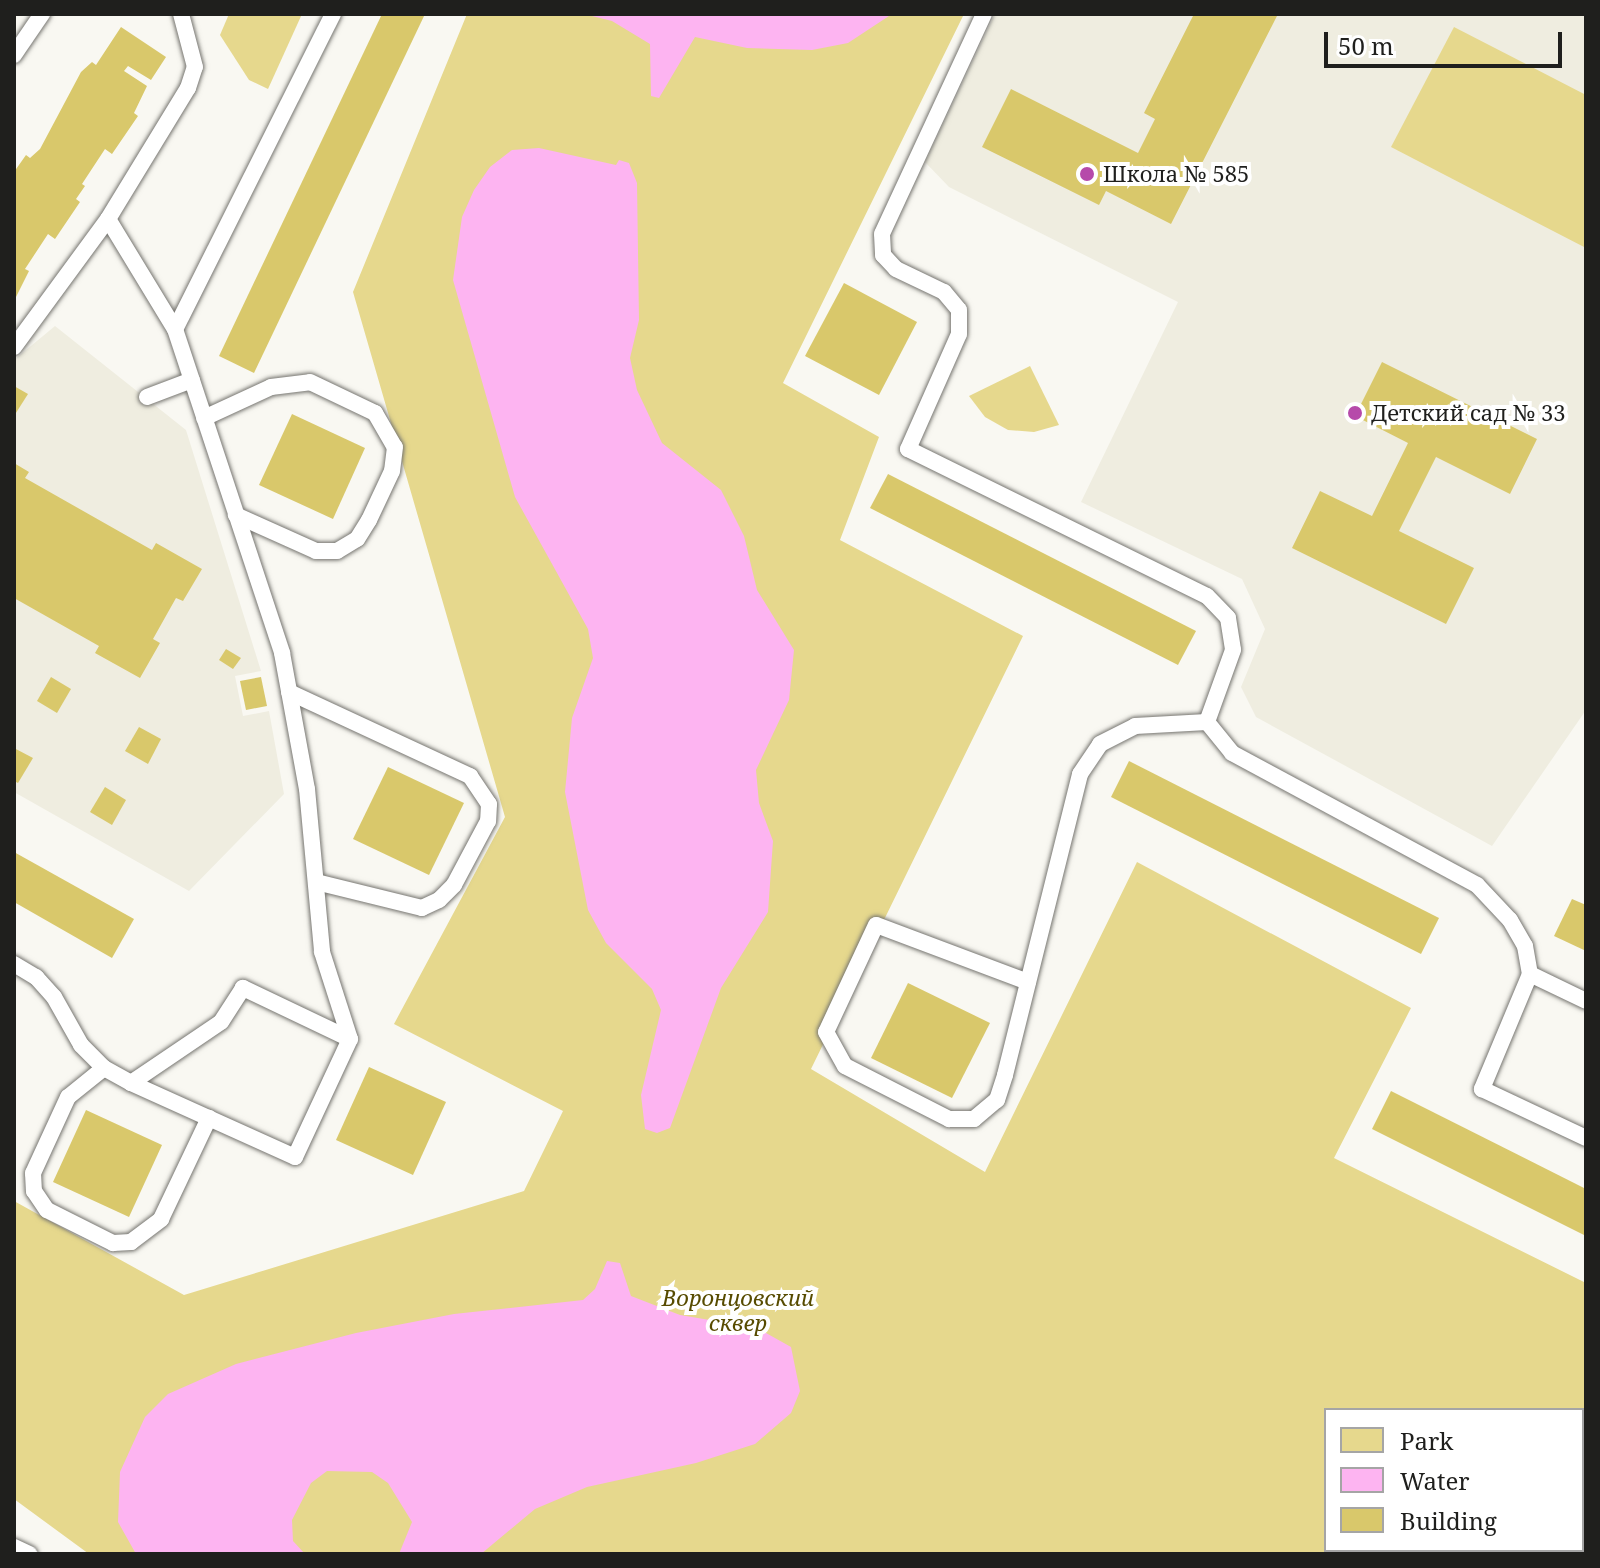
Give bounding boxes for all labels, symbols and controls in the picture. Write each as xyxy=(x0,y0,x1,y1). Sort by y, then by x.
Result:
scale bar xyxy=(1328,16,1566,66)
text: 50 m xyxy=(1338,29,1394,62)
place label: Школа № 585 xyxy=(1103,161,1249,187)
marker: Школа № 585 xyxy=(1078,165,1096,183)
place label: Детский сад № 33 xyxy=(1371,400,1566,426)
marker: Детский сад № 33 xyxy=(1346,404,1364,422)
park label: Воронцовский сквер xyxy=(662,1284,814,1336)
legend xyxy=(1324,1408,1584,1552)
text: Park xyxy=(1400,1424,1453,1457)
text: Water xyxy=(1400,1464,1470,1497)
text: Building xyxy=(1400,1504,1497,1537)

